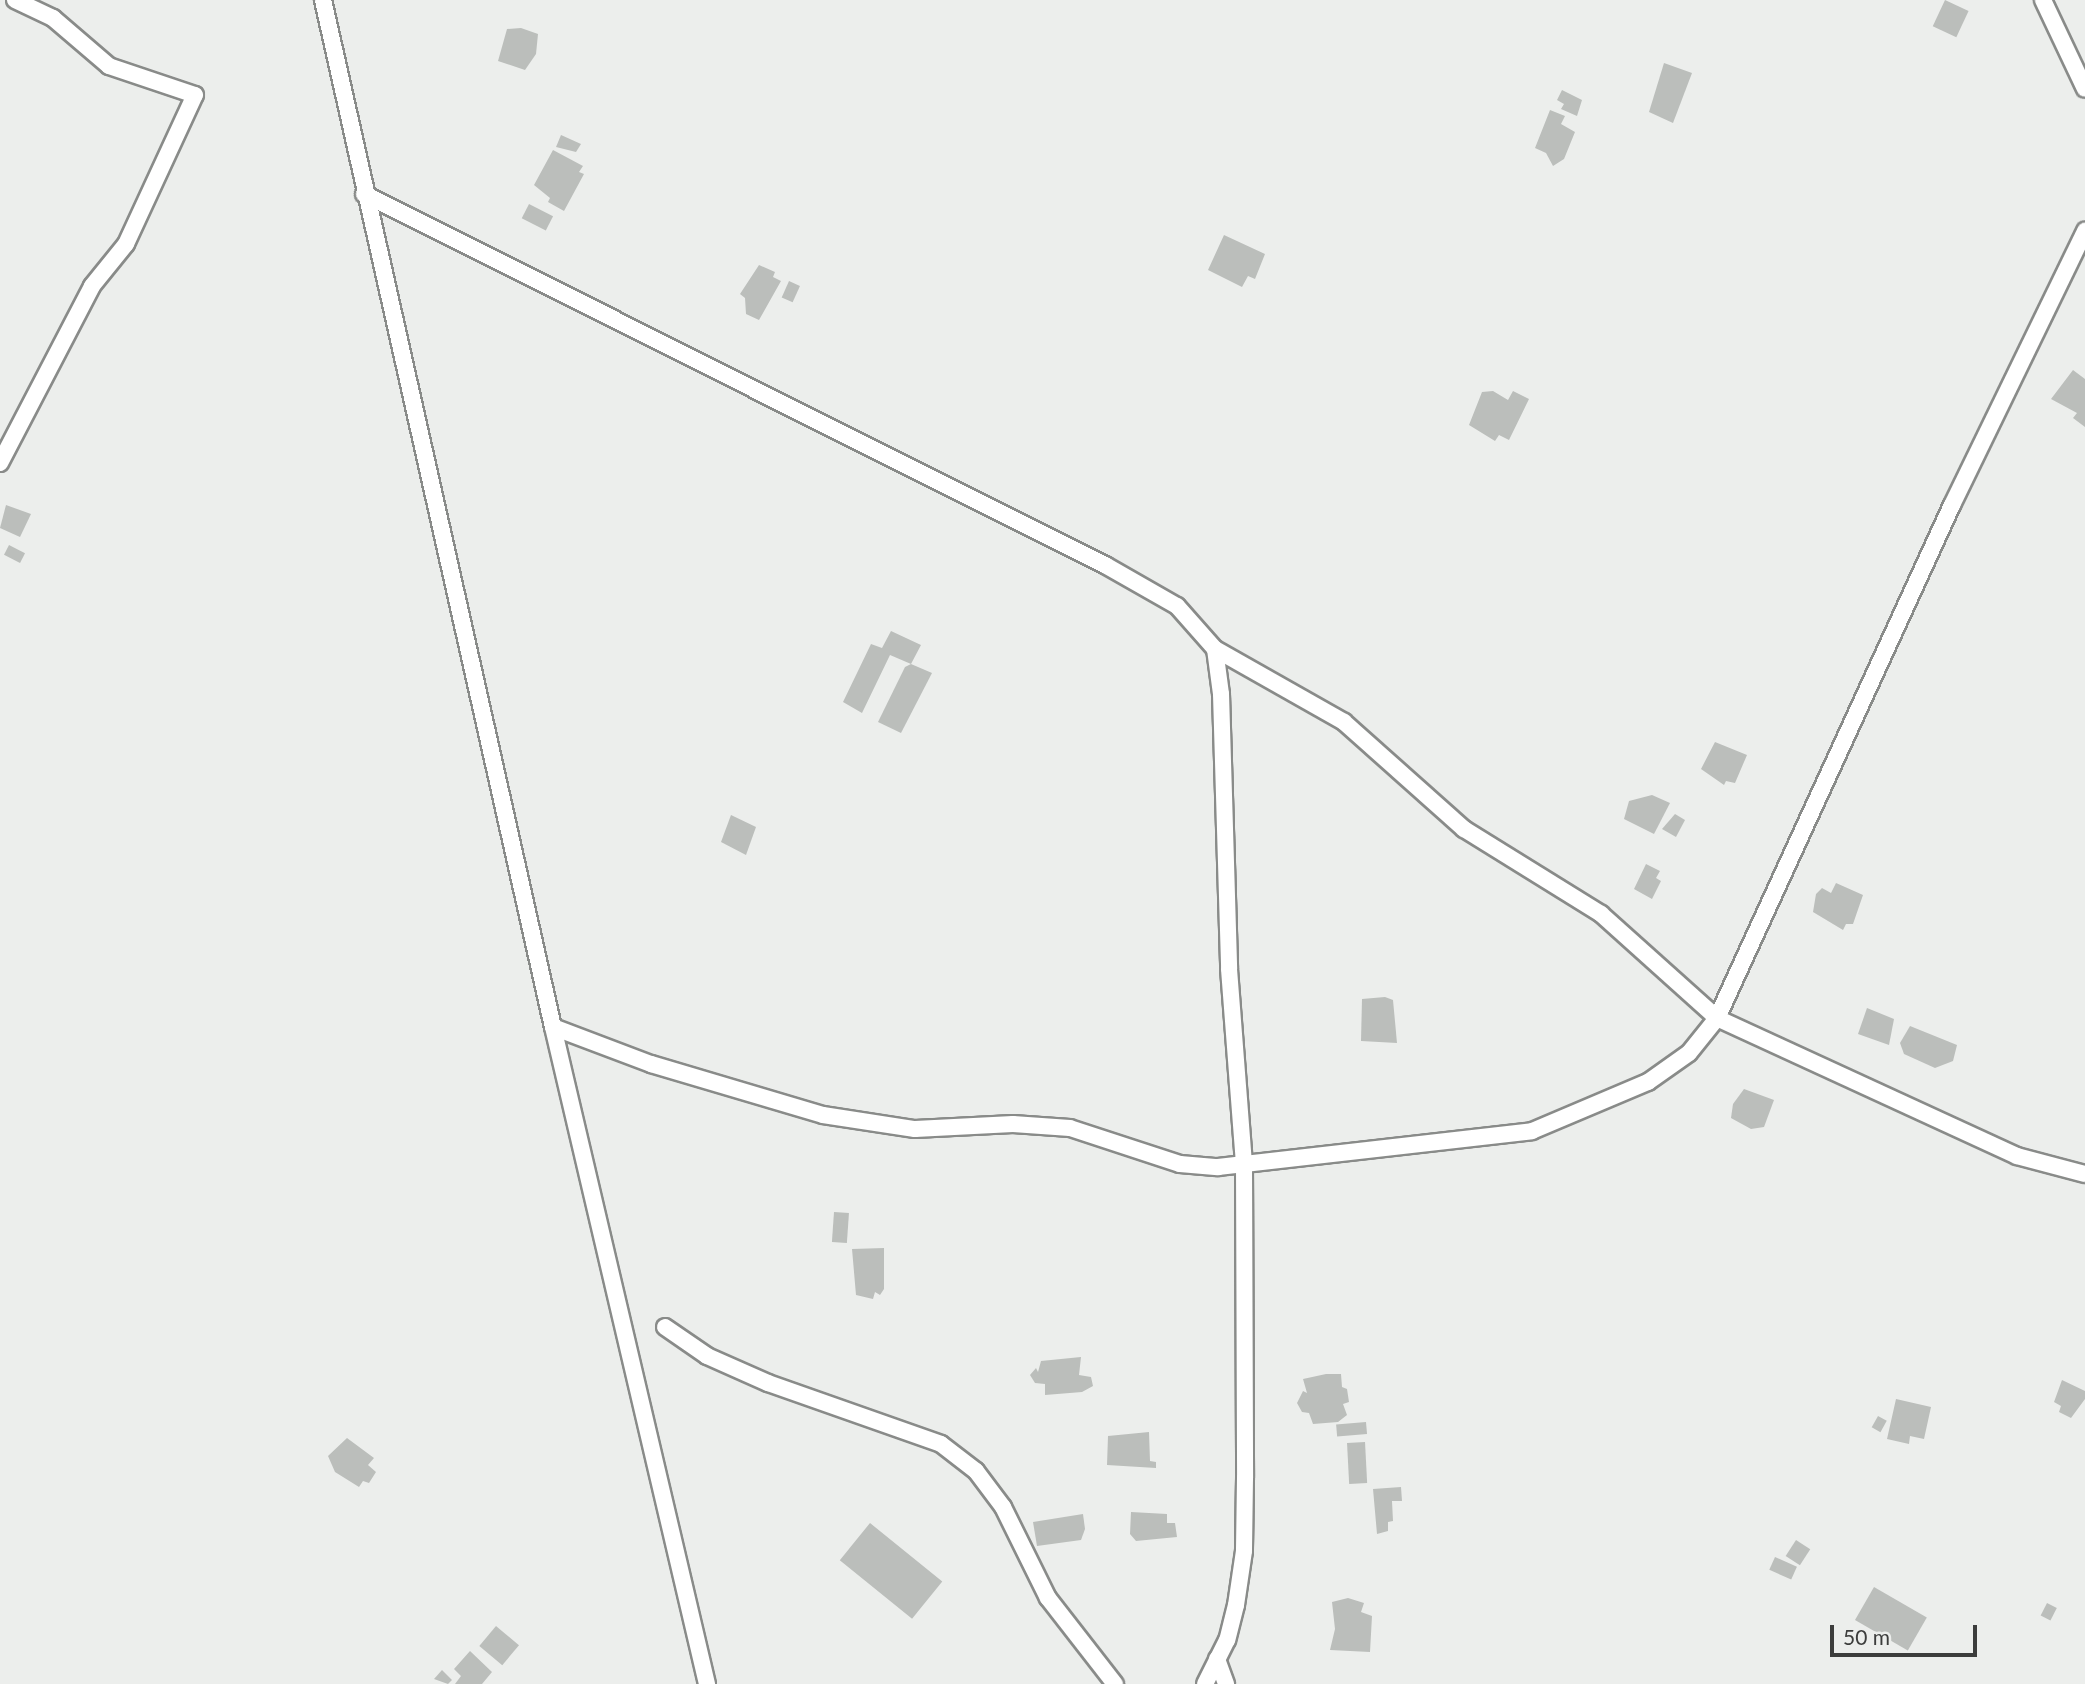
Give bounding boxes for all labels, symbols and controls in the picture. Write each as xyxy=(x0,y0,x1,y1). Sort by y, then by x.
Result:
scale bar xyxy=(1833,1610,1980,1654)
text: 50 m xyxy=(1843,1624,1890,1649)

